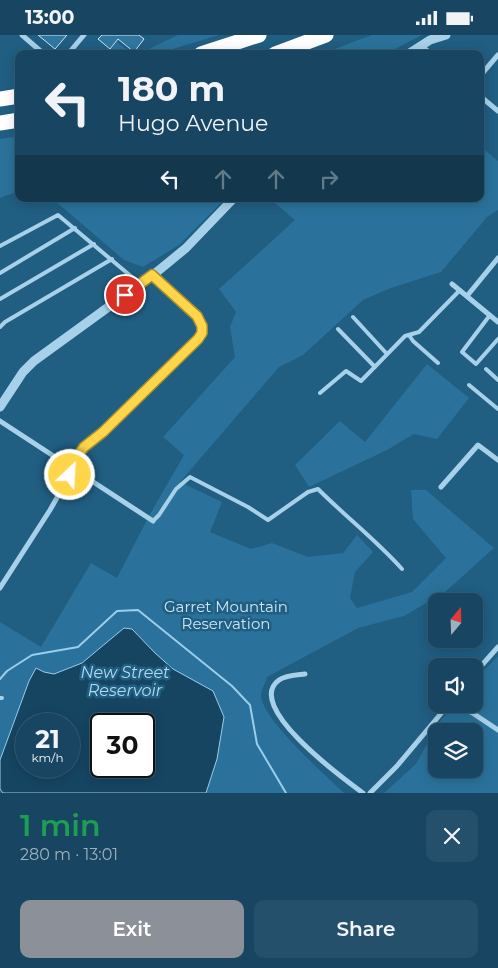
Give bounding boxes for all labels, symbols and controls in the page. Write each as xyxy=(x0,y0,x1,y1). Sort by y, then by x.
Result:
text: 13:00 xyxy=(25,6,74,29)
text: 180 m xyxy=(118,67,225,110)
icon: left xyxy=(35,70,100,135)
text: Hugo Avenue xyxy=(118,110,268,137)
icon: left xyxy=(156,165,184,193)
icon: ahead xyxy=(209,165,237,193)
icon: ahead xyxy=(262,165,290,193)
icon: right xyxy=(315,165,343,193)
pin xyxy=(104,274,146,316)
icon: arrive xyxy=(111,281,139,309)
position arrow xyxy=(43,448,95,500)
north arrow xyxy=(428,593,482,647)
map controls xyxy=(428,593,483,778)
park label: Garret Mountain Reservation xyxy=(164,597,288,633)
button: sound xyxy=(428,658,483,713)
water label: New Street Reservoir xyxy=(80,663,170,700)
speed limit sign: 30 xyxy=(90,713,155,778)
button: layers xyxy=(428,723,483,778)
text: 21 xyxy=(35,724,60,754)
text: km/h xyxy=(31,750,64,765)
text: 1 min xyxy=(20,807,101,844)
button: close xyxy=(426,810,478,862)
text: 280 m · 13:01 xyxy=(20,845,118,864)
button: Exit xyxy=(20,900,244,958)
button: Share xyxy=(254,900,478,958)

